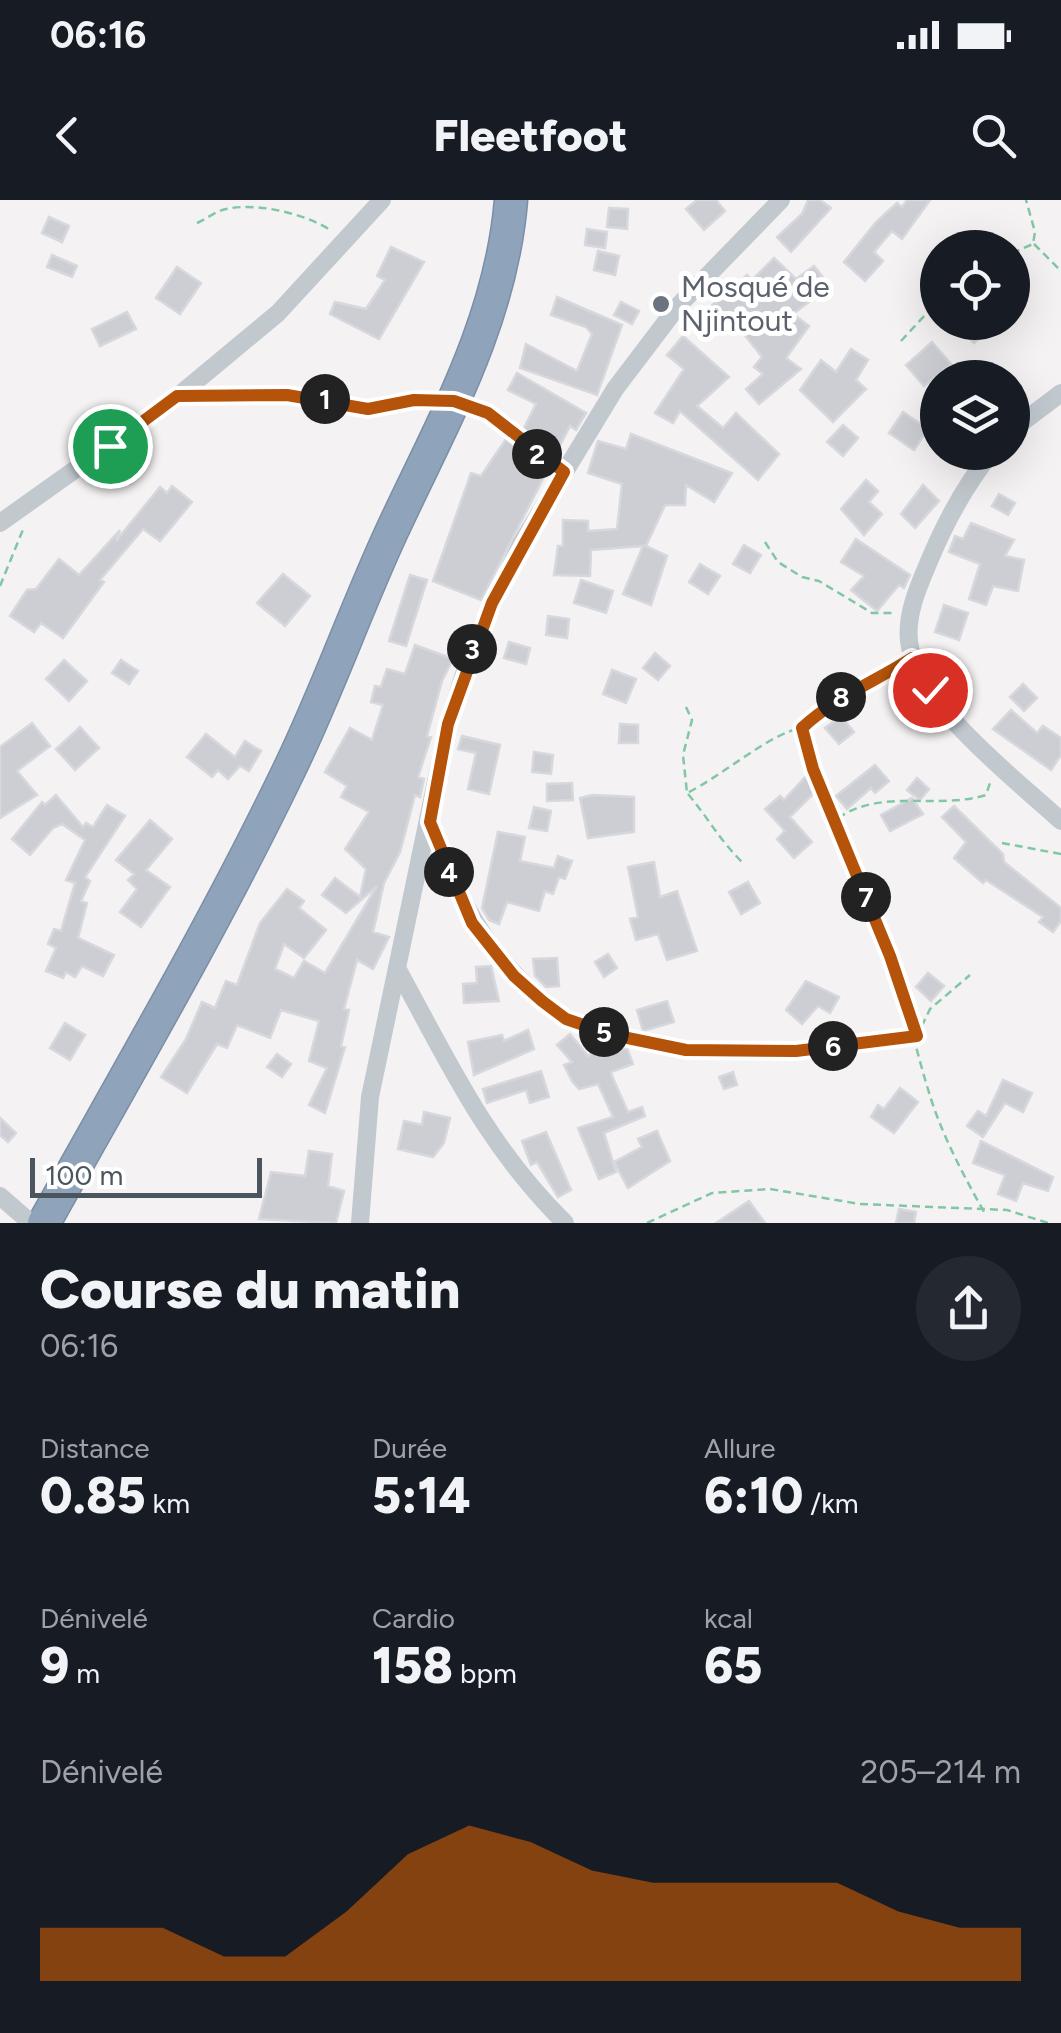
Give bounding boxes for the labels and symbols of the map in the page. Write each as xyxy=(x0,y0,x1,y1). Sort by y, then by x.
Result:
place label: Mosqué de Njintout xyxy=(681,268,830,339)
marker: Mosqué de Njintout xyxy=(650,293,672,315)
pin: 1 xyxy=(300,374,350,424)
pin xyxy=(68,404,153,489)
pin: 2 xyxy=(512,429,562,479)
pin: 3 xyxy=(447,624,497,674)
pin xyxy=(888,648,973,733)
pin: 8 xyxy=(816,672,866,722)
pin: 4 xyxy=(424,847,474,897)
pin: 7 xyxy=(841,872,891,922)
pin: 5 xyxy=(579,1007,629,1057)
pin: 6 xyxy=(808,1021,858,1071)
scale bar xyxy=(30,1153,262,1198)

